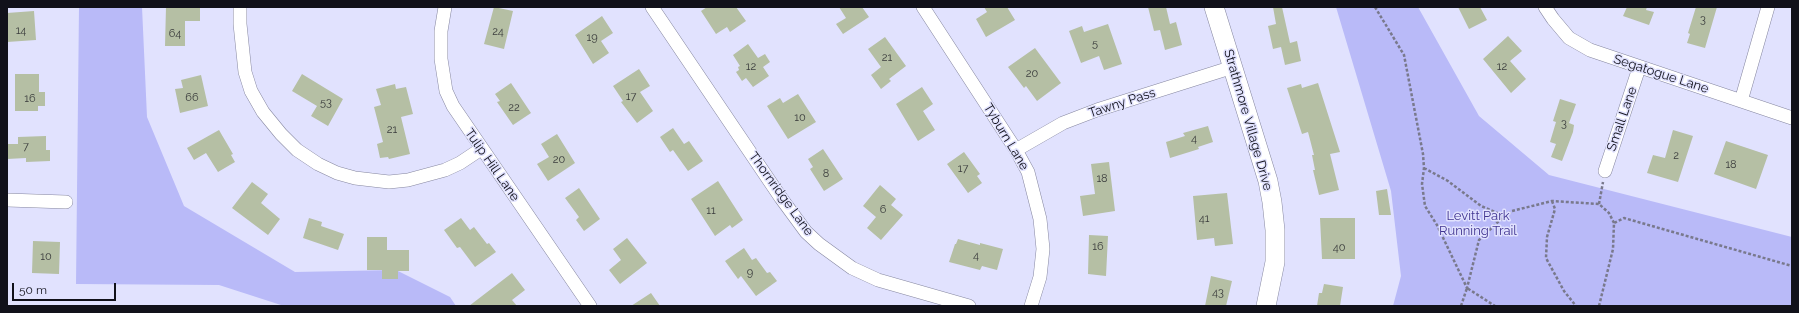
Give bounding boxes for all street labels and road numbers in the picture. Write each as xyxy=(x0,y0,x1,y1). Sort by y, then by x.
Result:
street label: Strathmore Village Drive xyxy=(1220,47,1276,193)
street label: Segatogue Lane xyxy=(1611,51,1711,97)
street label: Tawny Pass xyxy=(1087,85,1157,121)
street label: Small Lane xyxy=(1604,85,1640,153)
street label: Tyburn Lane xyxy=(980,101,1032,173)
street label: Tulip Hill Lane xyxy=(461,126,523,204)
street label: Thornridge Lane xyxy=(745,149,817,239)

